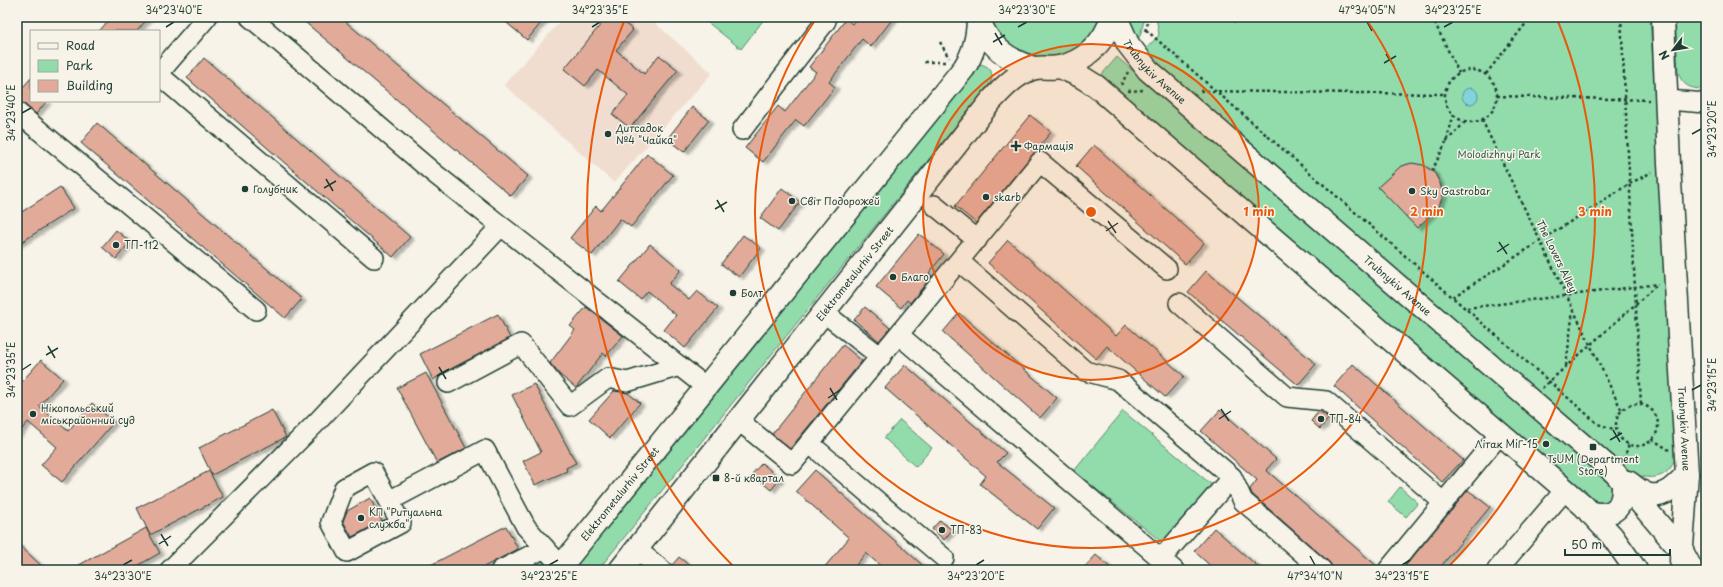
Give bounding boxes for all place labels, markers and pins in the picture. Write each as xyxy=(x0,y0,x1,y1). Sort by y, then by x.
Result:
place label: Дитсадок №4 "Чайка" xyxy=(615,120,677,147)
marker: Дитсадок №4 "Чайка" xyxy=(603,129,613,139)
place label: Фармація xyxy=(1024,138,1074,153)
marker: Фармація xyxy=(1011,141,1021,151)
place label: Голубник xyxy=(253,181,298,196)
place label: Sky Gastrobar xyxy=(1420,183,1491,199)
marker: Голубник xyxy=(240,184,250,194)
marker: Sky Gastrobar xyxy=(1407,186,1417,196)
place label: skarb xyxy=(994,189,1021,204)
marker: skarb xyxy=(981,192,991,202)
place label: Світ Подорожей xyxy=(800,193,880,208)
marker: Світ Подорожей xyxy=(787,196,797,206)
centre of rings xyxy=(1084,205,1098,219)
place label: ТП-112 xyxy=(124,237,159,252)
marker: ТП-112 xyxy=(111,240,121,250)
place label: Благо xyxy=(901,269,929,284)
marker: Благо xyxy=(888,272,898,282)
place label: Болт xyxy=(741,285,763,300)
marker: Болт xyxy=(728,288,738,298)
place label: Нікопольський міськрайонний суд xyxy=(41,400,135,427)
marker: Нікопольський міськрайонний суд xyxy=(28,409,38,419)
place label: ТП-84 xyxy=(1329,411,1362,426)
marker: ТП-84 xyxy=(1316,414,1326,424)
place label: Літак МіГ-15 xyxy=(1475,436,1538,451)
marker: Літак МіГ-15 xyxy=(1541,439,1551,449)
marker: TsUM (Department Store) xyxy=(1588,442,1598,452)
place label: TsUM (Department Store) xyxy=(1547,451,1639,478)
place label: 8-й квартал xyxy=(724,470,784,485)
marker: 8-й квартал xyxy=(711,473,721,483)
place label: КП "Ритуальна служба" xyxy=(369,504,443,531)
marker: КП "Ритуальна служба" xyxy=(356,513,366,523)
place label: ТП-83 xyxy=(950,522,982,537)
marker: ТП-83 xyxy=(937,525,947,535)

